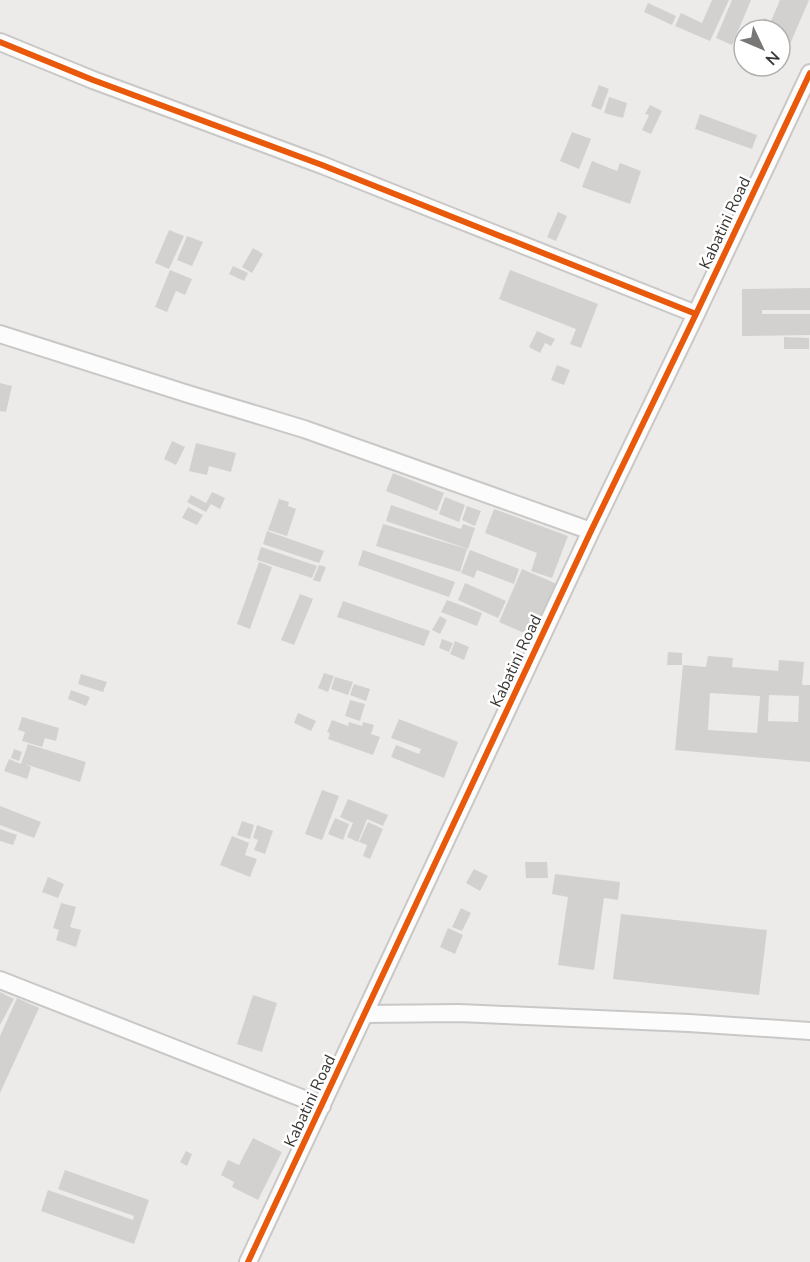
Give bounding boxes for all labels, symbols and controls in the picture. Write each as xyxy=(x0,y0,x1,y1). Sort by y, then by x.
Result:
north arrow xyxy=(732,18,792,78)
text: N xyxy=(760,46,784,70)
street label: Kabatini Road xyxy=(694,173,756,273)
street label: Kabatini Road xyxy=(485,611,547,711)
street label: Kabatini Road xyxy=(279,1051,341,1151)

